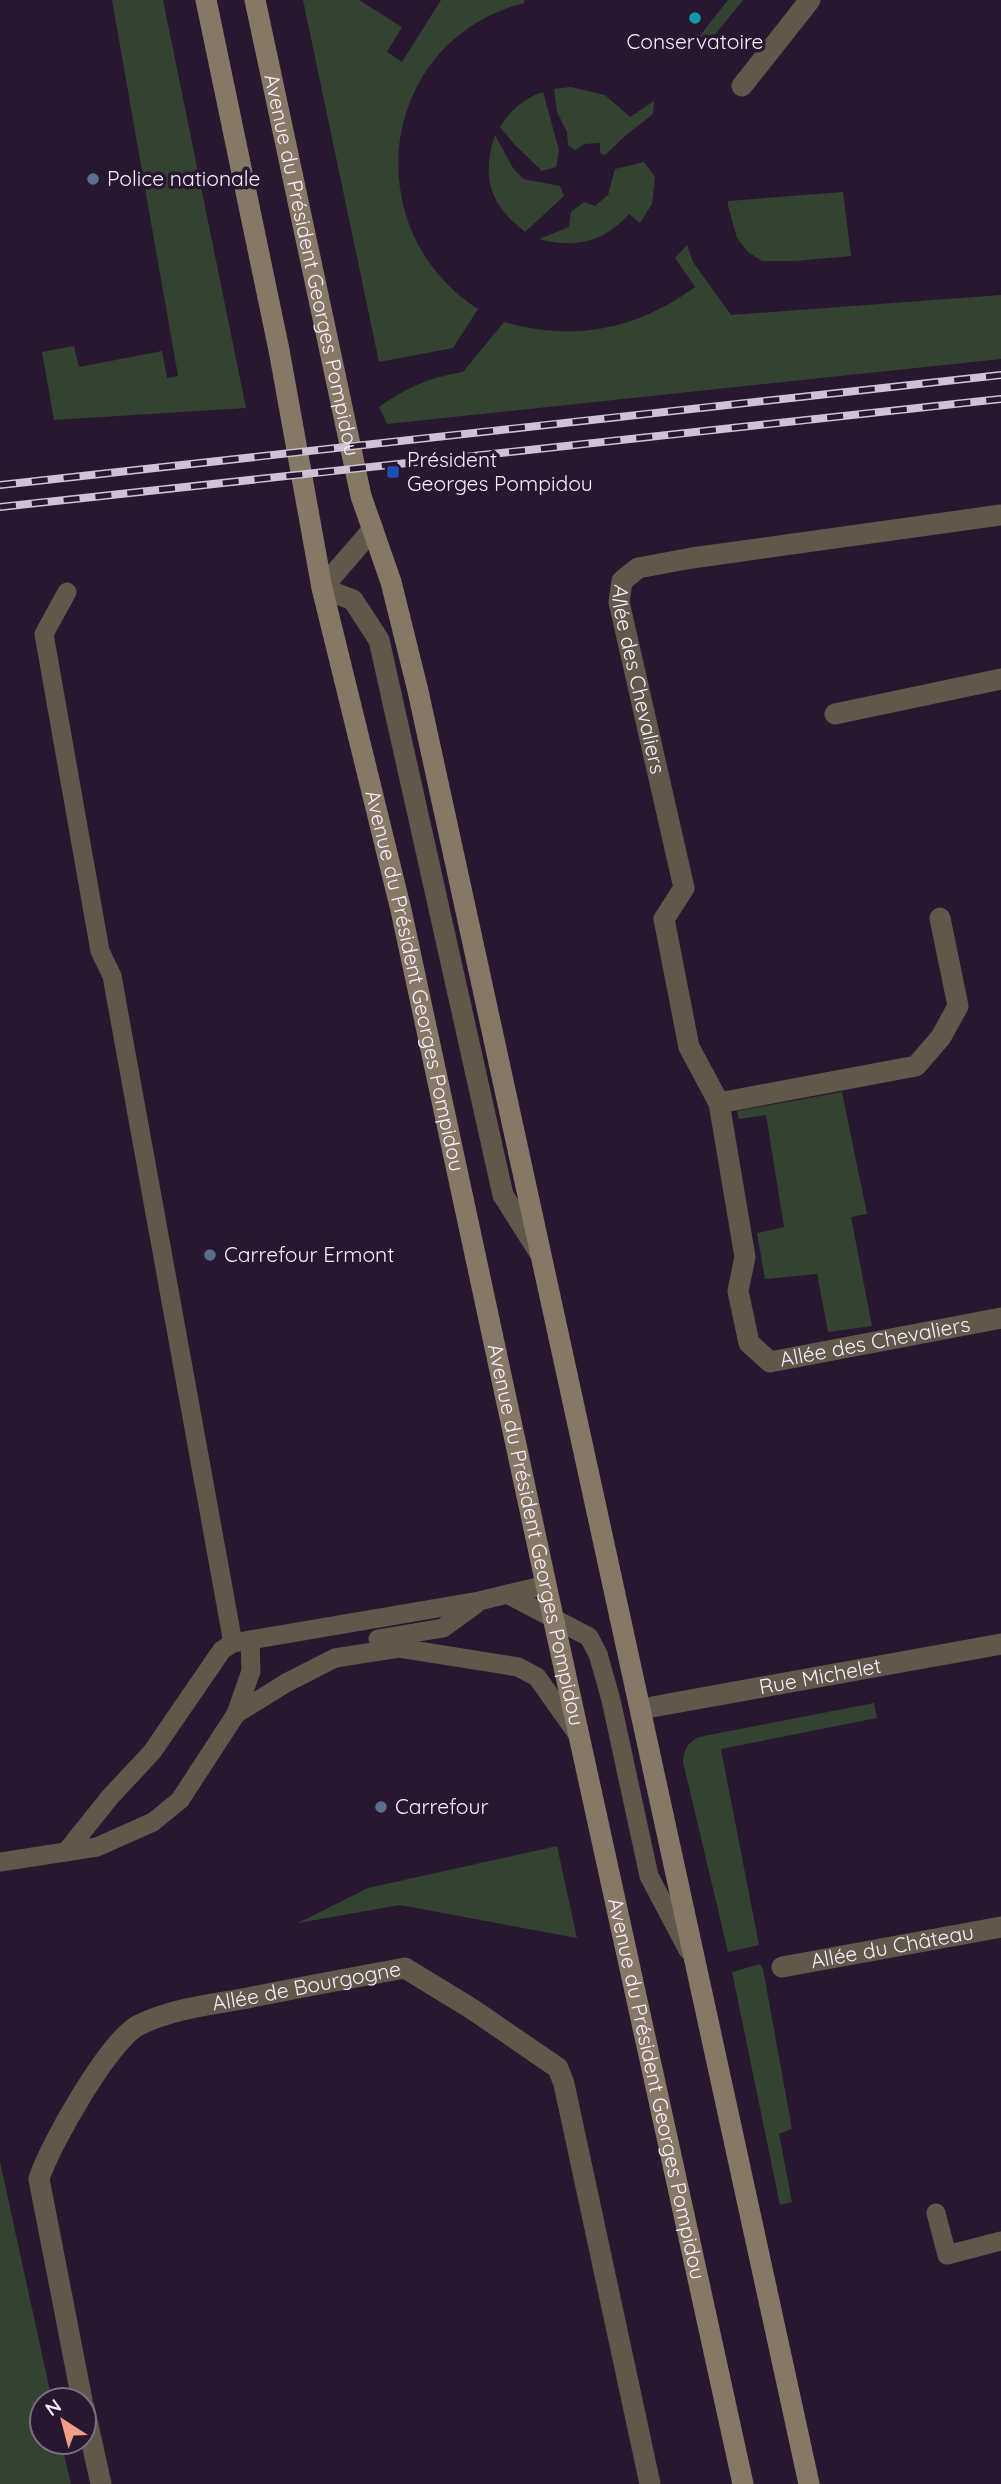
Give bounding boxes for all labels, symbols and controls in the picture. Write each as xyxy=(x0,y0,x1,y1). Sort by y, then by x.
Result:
marker: Conservatoire xyxy=(687,10,703,26)
place label: Conservatoire xyxy=(627,28,763,54)
street label: Avenue du Président Georges Pompidou xyxy=(259,71,366,458)
place label: Police nationale xyxy=(107,165,260,191)
marker: Police nationale xyxy=(85,171,101,187)
place label: Président Georges Pompidou xyxy=(407,446,593,496)
marker: Président Georges Pompidou xyxy=(385,464,401,480)
street label: Allée des Chevaliers xyxy=(607,583,672,776)
street label: Avenue du Président Georges Pompidou xyxy=(360,787,471,1174)
place label: Carrefour Ermont xyxy=(224,1241,394,1267)
marker: Carrefour Ermont xyxy=(202,1247,218,1263)
street label: Allée des Chevaliers xyxy=(777,1310,972,1372)
street label: Avenue du Président Georges Pompidou xyxy=(483,1341,590,1728)
street label: Rue Michelet xyxy=(757,1652,883,1699)
place label: Carrefour xyxy=(395,1793,489,1819)
marker: Carrefour xyxy=(373,1799,389,1815)
street label: Avenue du Président Georges Pompidou xyxy=(603,1895,712,2282)
street label: Allée du Château xyxy=(808,1918,976,1974)
street label: Allée de Bourgogne xyxy=(210,1955,403,2016)
north arrow xyxy=(28,2386,98,2456)
text: N xyxy=(40,2393,66,2421)

